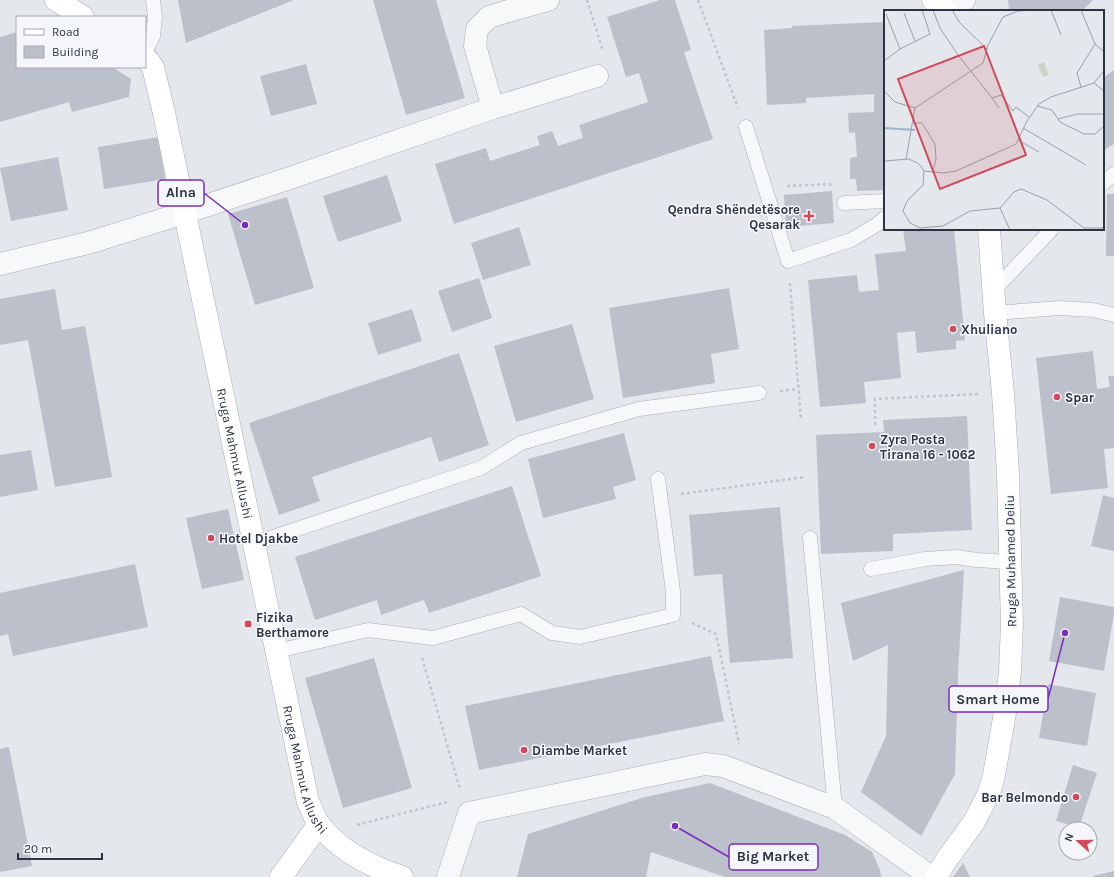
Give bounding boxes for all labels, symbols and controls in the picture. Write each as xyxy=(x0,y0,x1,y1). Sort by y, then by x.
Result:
inset map xyxy=(884,10,1104,230)
legend xyxy=(16,16,146,68)
text: Road xyxy=(52,25,80,39)
text: Building xyxy=(52,45,99,59)
callout: Alna xyxy=(158,180,204,206)
text: Alna xyxy=(166,184,196,201)
place label: Qendra Shëndetësore Qesarak xyxy=(668,202,800,232)
marker: Qendra Shëndetësore Qesarak xyxy=(803,210,815,222)
place label: Xhuliano xyxy=(961,322,1017,337)
marker: Xhuliano xyxy=(948,324,958,334)
street label: Rruga Mahmut Allushi xyxy=(214,387,256,520)
place label: Spar xyxy=(1065,390,1095,405)
marker: Spar xyxy=(1052,392,1062,402)
place label: Zyra Posta Tirana 16 - 1062 xyxy=(880,432,976,462)
marker: Zyra Posta Tirana 16 - 1062 xyxy=(867,441,877,451)
street label: Rruga Muhamed Deliu xyxy=(1002,495,1019,627)
place label: Hotel Djakbe xyxy=(219,531,298,546)
marker: Hotel Djakbe xyxy=(206,533,216,543)
place label: Fizika Berthamore xyxy=(256,610,329,640)
marker: Fizika Berthamore xyxy=(243,619,253,629)
callout: Smart Home xyxy=(949,686,1048,712)
text: Smart Home xyxy=(956,691,1040,708)
street label: Rruga Mahmut Allushi xyxy=(280,704,331,837)
place label: Diambe Market xyxy=(532,743,627,758)
marker: Diambe Market xyxy=(519,745,529,755)
place label: Bar Belmondo xyxy=(981,790,1068,805)
marker: Bar Belmondo xyxy=(1071,792,1081,802)
north arrow xyxy=(1058,821,1098,861)
text: N xyxy=(1062,832,1077,844)
scale bar xyxy=(18,835,102,861)
text: 20 m xyxy=(24,842,52,856)
callout: Big Market xyxy=(729,844,818,870)
text: Big Market xyxy=(737,848,810,865)

